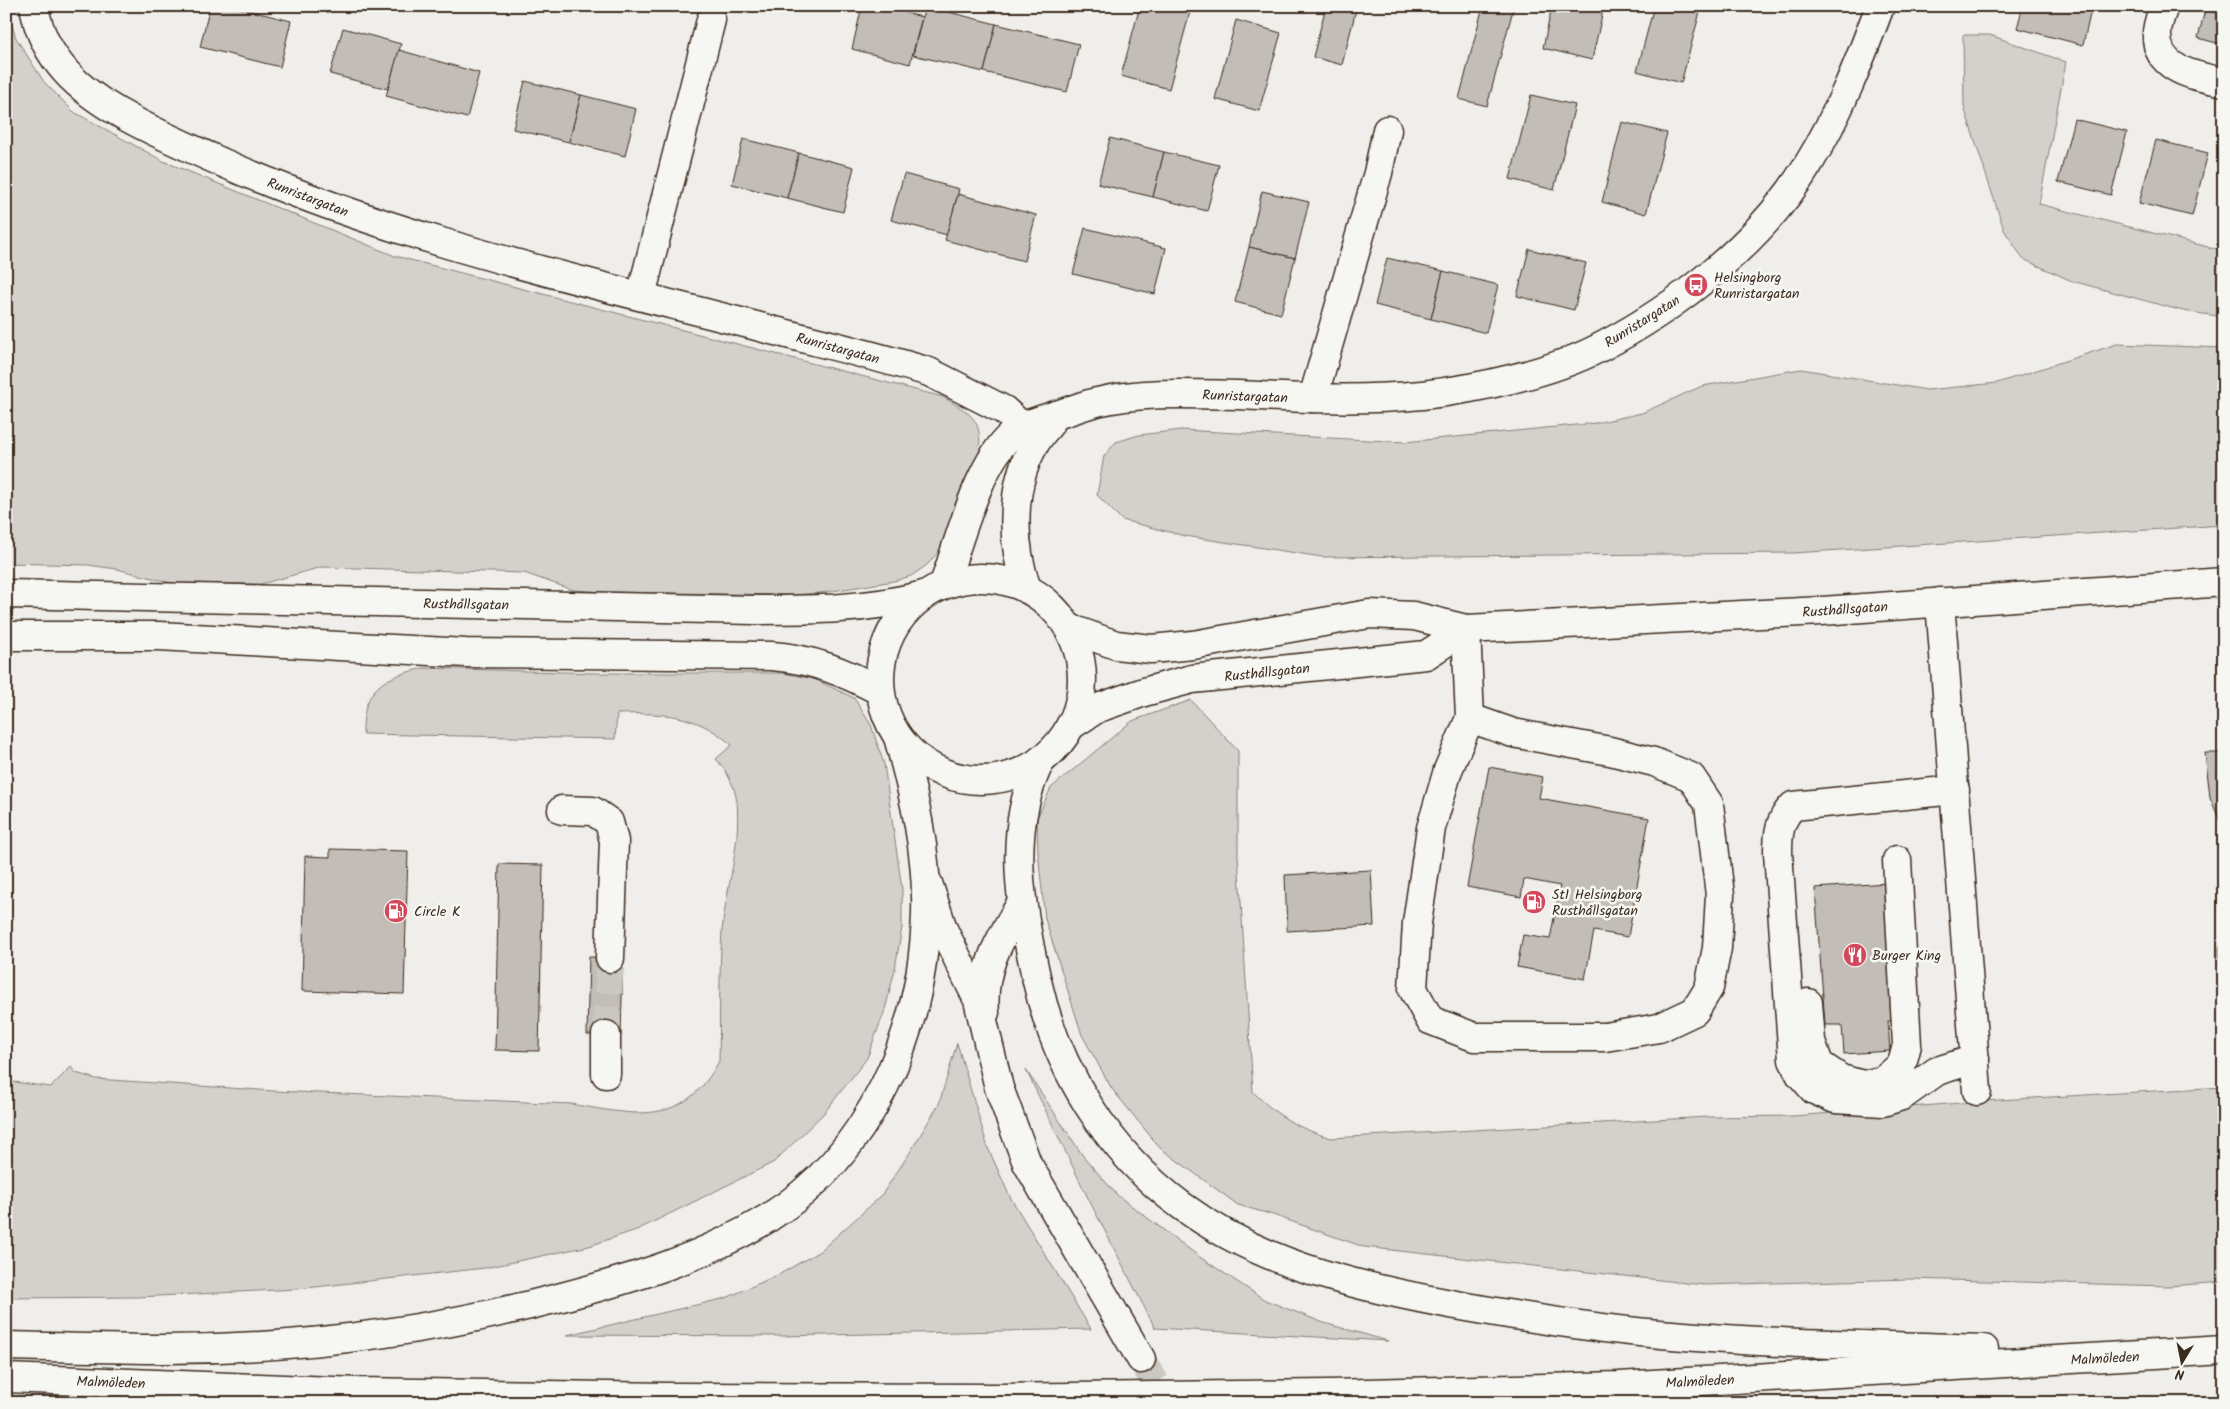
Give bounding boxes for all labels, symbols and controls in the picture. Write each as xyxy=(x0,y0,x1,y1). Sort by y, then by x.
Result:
street label: Runristargatan xyxy=(264,172,352,224)
place label: Helsingborg Runristargatan xyxy=(1714,267,1800,305)
bus stop icon: Helsingborg Runristargatan xyxy=(1683,272,1709,298)
street label: Runristargatan xyxy=(1600,290,1685,354)
street label: Runristargatan xyxy=(794,327,882,371)
street label: Runristargatan xyxy=(1202,385,1288,409)
street label: Rusthållsgatan xyxy=(423,593,509,617)
street label: Rusthållsgatan xyxy=(1801,596,1889,624)
street label: Rusthållsgatan xyxy=(1223,658,1311,688)
place label: St1 Helsingborg Rusthållsgatan xyxy=(1552,884,1642,922)
fuel station icon: St1 Helsingborg Rusthållsgatan xyxy=(1521,889,1547,915)
fuel station icon: Circle K xyxy=(383,898,409,924)
place label: Circle K xyxy=(414,901,461,923)
restaurant icon: Burger King xyxy=(1842,942,1868,968)
place label: Burger King xyxy=(1872,945,1941,967)
north arrow xyxy=(2158,1336,2208,1386)
street label: Malmöleden xyxy=(2070,1346,2140,1372)
text: N xyxy=(2173,1362,2186,1385)
street label: Malmöleden xyxy=(1665,1369,1735,1395)
street label: Malmöleden xyxy=(76,1371,146,1395)

